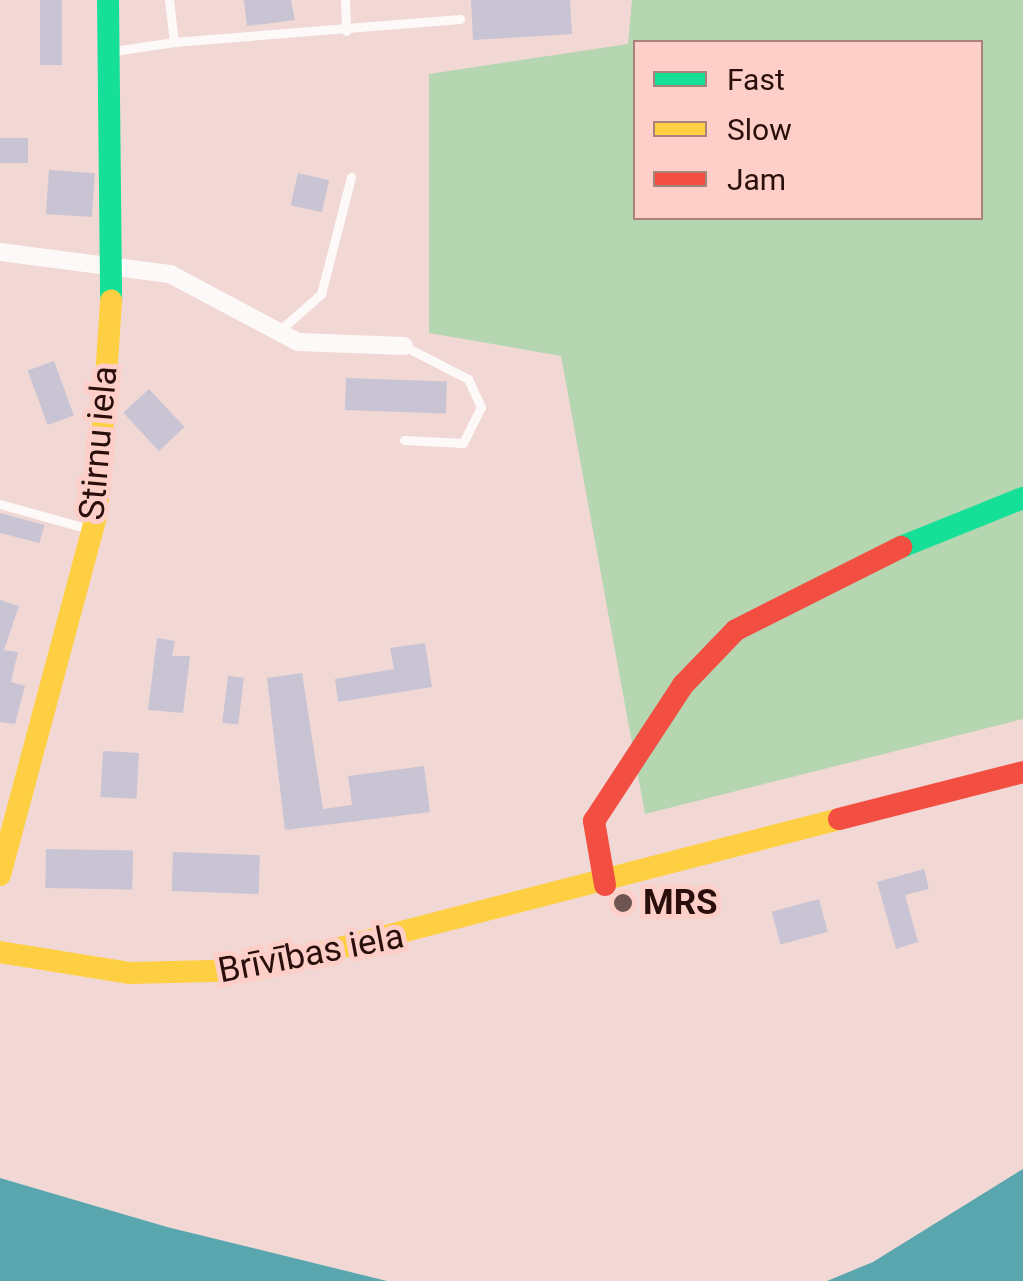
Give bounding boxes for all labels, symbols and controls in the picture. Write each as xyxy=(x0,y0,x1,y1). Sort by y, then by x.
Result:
legend xyxy=(633,40,983,220)
text: Fast xyxy=(727,62,785,97)
text: Slow xyxy=(727,112,792,147)
text: Jam xyxy=(727,162,786,197)
street label: Stirnu iela xyxy=(71,364,127,522)
place label: MRS xyxy=(643,882,718,924)
marker: MRS xyxy=(612,892,634,914)
street label: Brīvības iela xyxy=(215,915,407,993)

